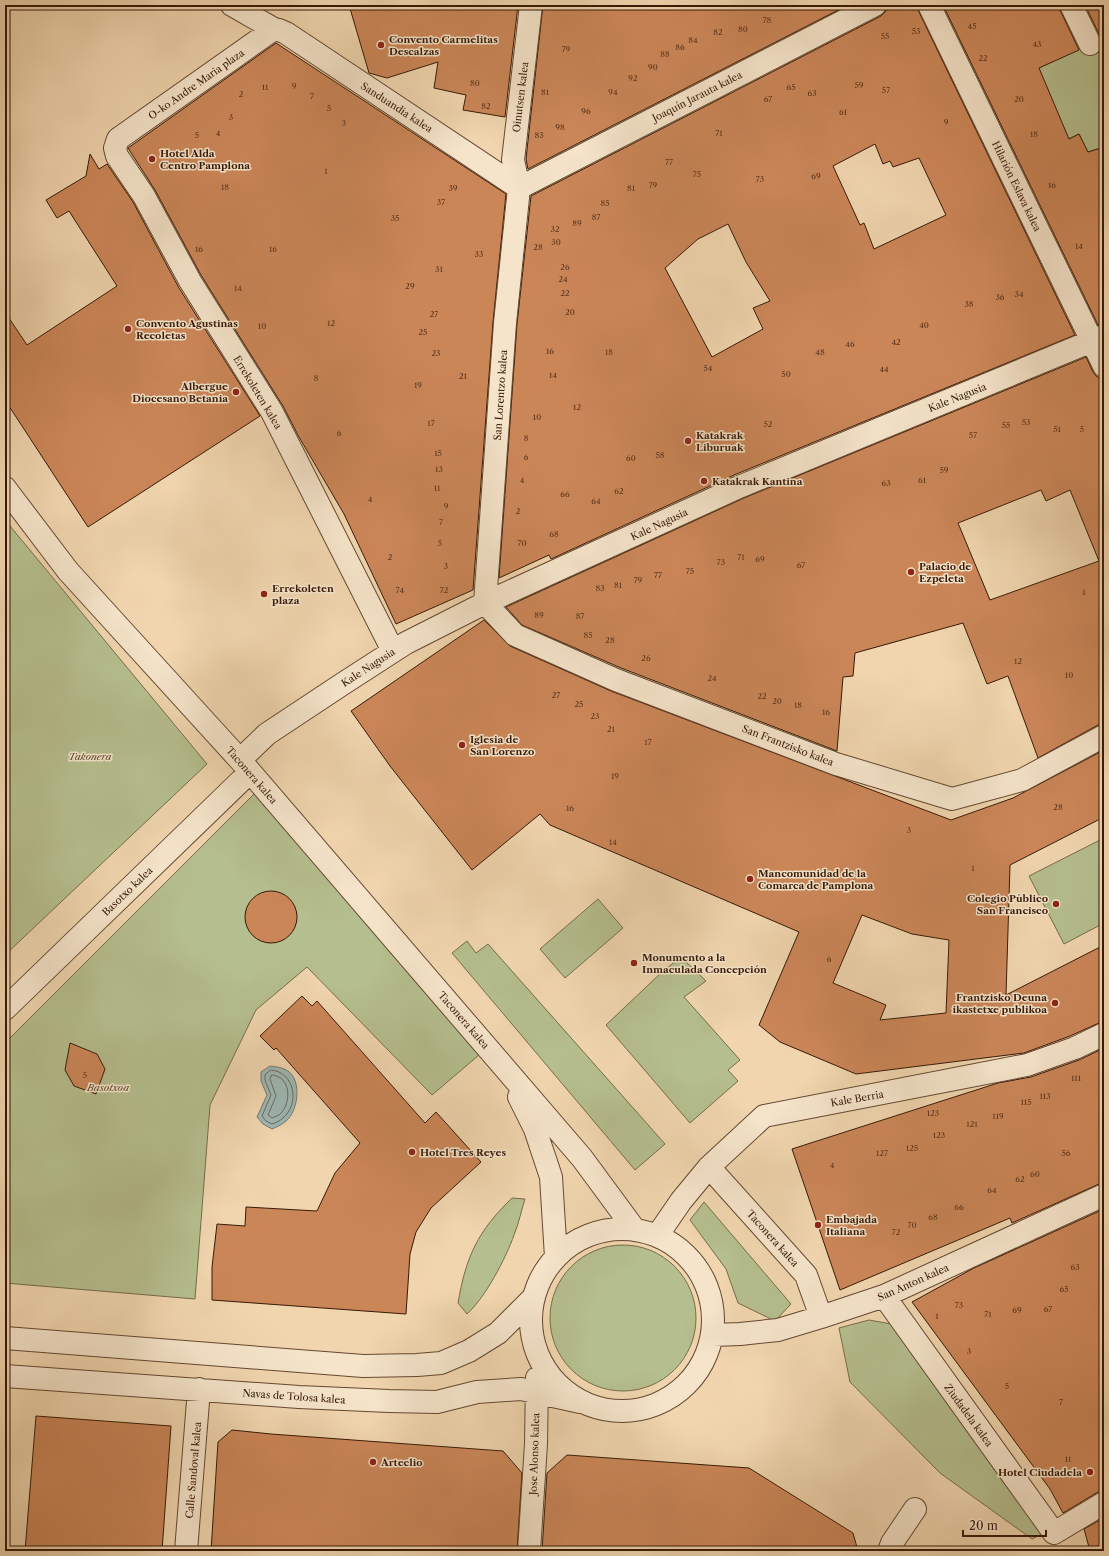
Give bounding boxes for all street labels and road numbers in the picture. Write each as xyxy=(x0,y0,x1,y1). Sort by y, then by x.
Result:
street label: O-ko Andre Maria plaza xyxy=(146,46,247,122)
street label: Oinutsen kalea xyxy=(510,60,531,133)
street label: Joaquín Jarauta kalea xyxy=(648,68,745,126)
street label: Sanduandia kalea xyxy=(358,79,436,136)
street label: Hilarión Eslava kalea xyxy=(989,139,1044,234)
street label: San Lorentzo kalea xyxy=(491,349,510,441)
street label: Errekoleten kalea xyxy=(230,353,285,432)
street label: Kale Nagusia xyxy=(926,380,989,415)
street label: Kale Nagusia xyxy=(629,505,691,543)
street label: Kale Nagusia xyxy=(339,645,398,690)
street label: San Frantzisko kalea xyxy=(740,722,836,769)
street label: Taconera kalea xyxy=(223,744,281,807)
street label: Basotxo kalea xyxy=(99,863,156,919)
street label: Taconera kalea xyxy=(435,989,493,1052)
street label: Kale Berria xyxy=(830,1087,885,1110)
street label: Taconera kalea xyxy=(744,1207,802,1270)
street label: San Anton kalea xyxy=(876,1261,952,1304)
street label: Ziudadela kalea xyxy=(941,1381,996,1450)
street label: Navas de Tolosa kalea xyxy=(242,1386,347,1407)
street label: Jose Alonso kalea xyxy=(526,1412,542,1497)
street label: Calle Sandoval kalea xyxy=(183,1420,204,1519)

